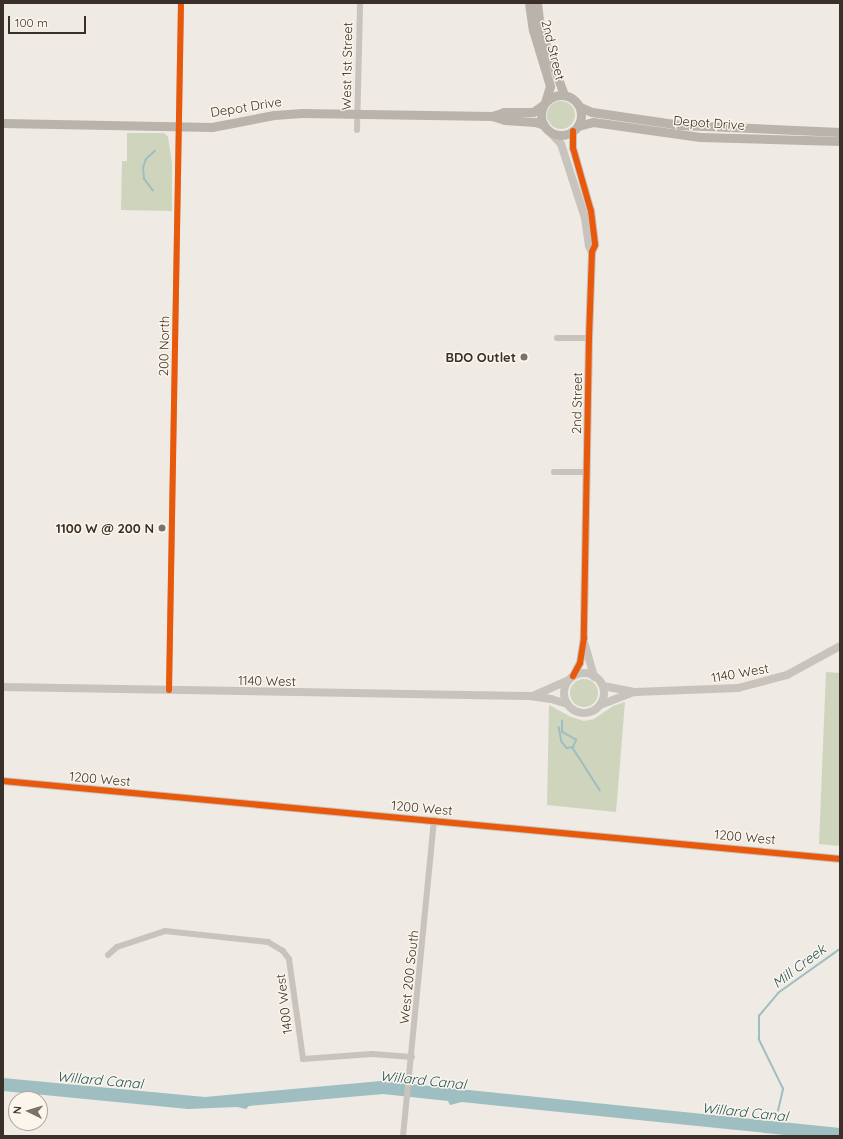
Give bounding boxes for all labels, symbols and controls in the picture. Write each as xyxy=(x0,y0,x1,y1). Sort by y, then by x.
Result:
scale bar xyxy=(10,8,88,34)
text: 100 m xyxy=(15,15,48,30)
street label: 2nd Street xyxy=(538,18,568,82)
street label: West 1st Street xyxy=(338,22,356,110)
street label: Depot Drive xyxy=(209,94,283,120)
street label: Depot Drive xyxy=(673,113,745,133)
street label: 200 North xyxy=(156,316,172,376)
place label: BDO Outlet xyxy=(446,349,516,365)
marker: BDO Outlet xyxy=(519,352,529,362)
street label: 2nd Street xyxy=(569,372,585,434)
place label: 1100 W @ 200 N xyxy=(56,520,154,536)
marker: 1100 W @ 200 N xyxy=(157,523,167,533)
street label: 1140 West xyxy=(710,660,770,686)
street label: 1140 West xyxy=(238,673,296,689)
street label: 1200 West xyxy=(69,769,131,789)
street label: 1200 West xyxy=(391,798,453,818)
street label: 1200 West xyxy=(714,827,776,847)
street label: West 200 South xyxy=(396,929,422,1025)
water label: Mill Creek xyxy=(769,941,829,991)
street label: 1400 West xyxy=(273,973,295,1035)
water label: Willard Canal xyxy=(379,1067,467,1093)
water label: Willard Canal xyxy=(56,1068,144,1092)
north arrow xyxy=(8,1091,48,1131)
water label: Willard Canal xyxy=(701,1099,789,1125)
text: N xyxy=(10,1105,24,1115)

